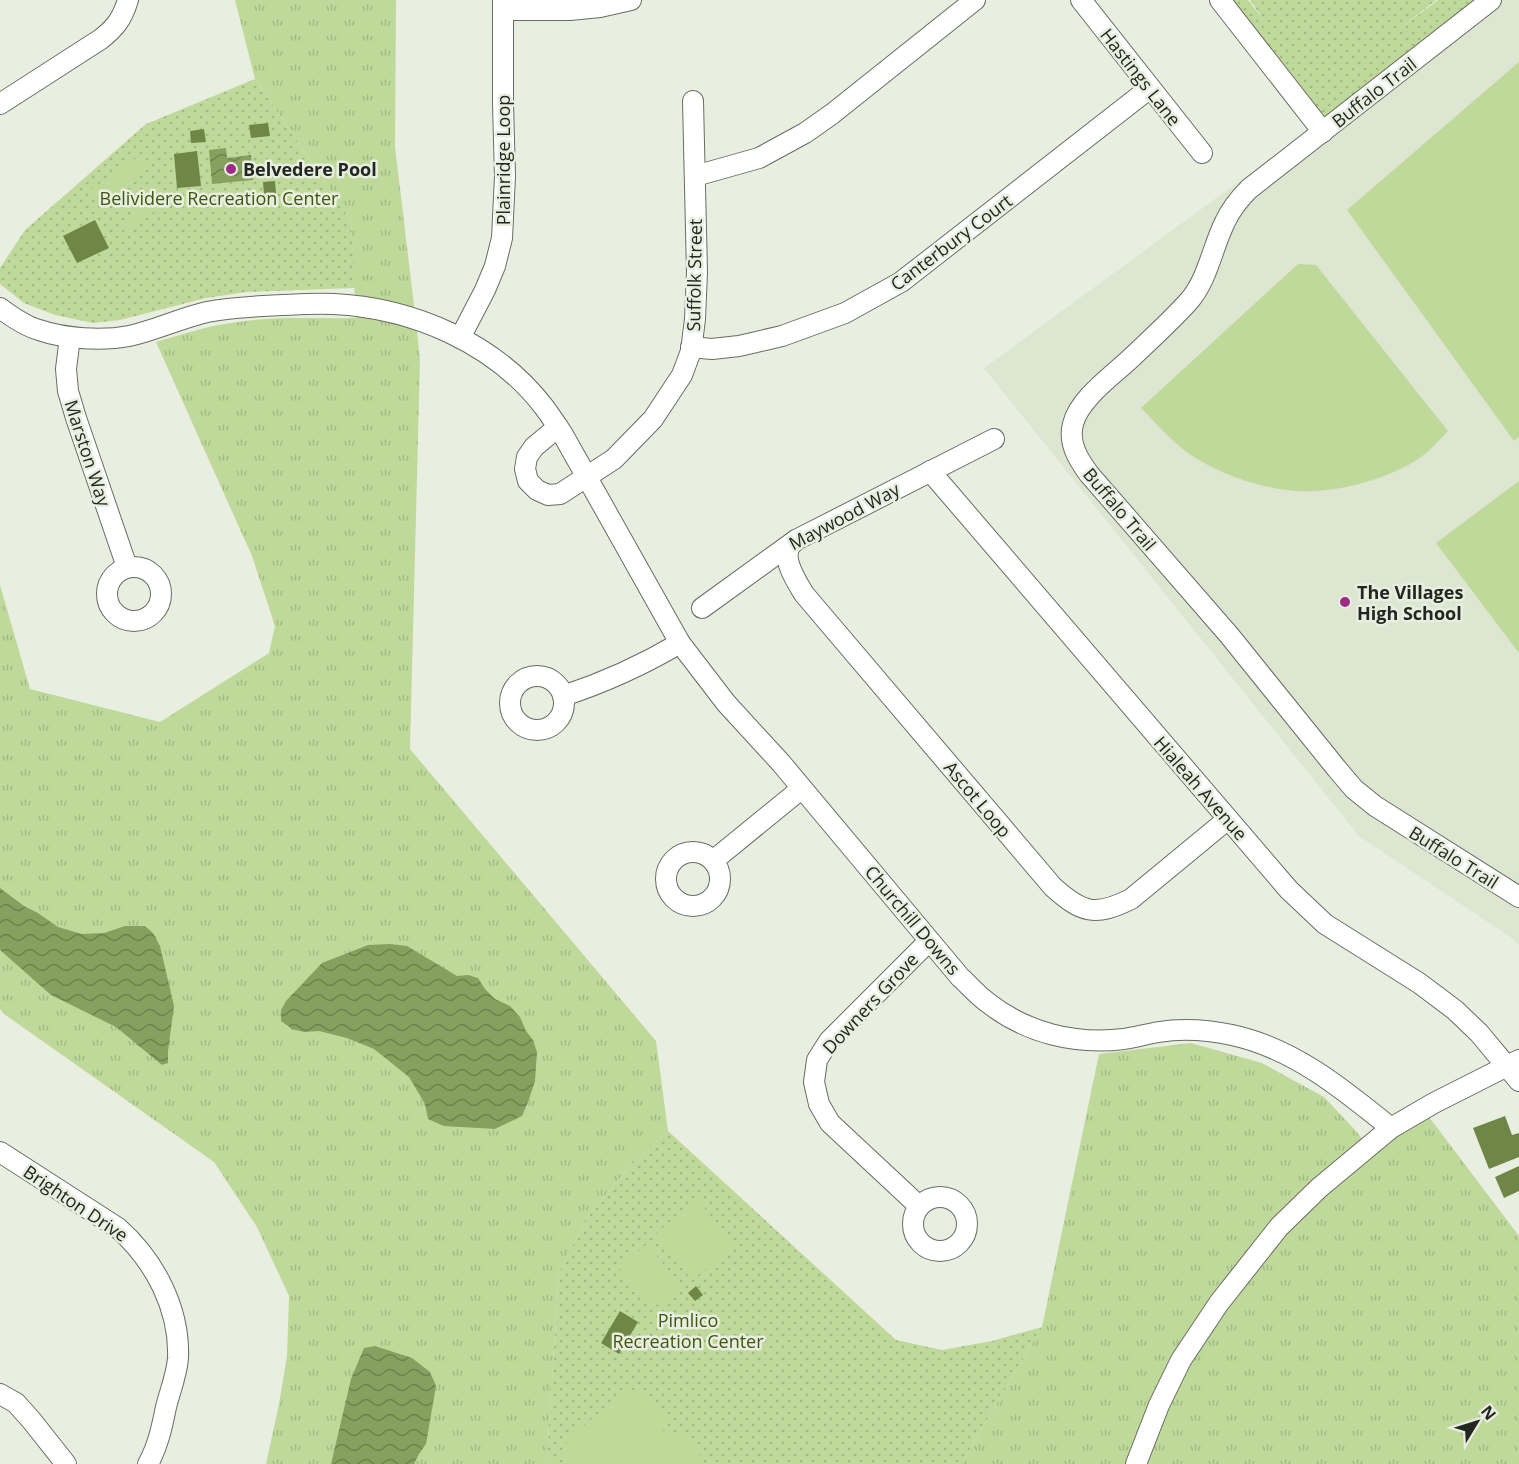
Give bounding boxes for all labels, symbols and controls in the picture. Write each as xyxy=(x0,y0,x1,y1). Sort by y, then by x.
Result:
street label: Hastings Lane xyxy=(1095,23,1187,131)
street label: Buffalo Trail xyxy=(1327,51,1421,133)
street label: Plainridge Loop xyxy=(491,95,515,225)
place label: Belvedere Pool xyxy=(243,157,377,181)
marker: Belvedere Pool xyxy=(224,162,238,176)
park label: Belividere Recreation Center xyxy=(100,186,339,210)
street label: Canterbury Court xyxy=(885,188,1017,296)
street label: Suffolk Street xyxy=(681,218,707,332)
street label: Marston Way xyxy=(59,397,117,510)
street label: Buffalo Trail xyxy=(1078,463,1162,555)
street label: Maywood Way xyxy=(784,476,904,555)
place label: The Villages High School xyxy=(1357,580,1463,625)
marker: The Villages High School xyxy=(1338,595,1352,609)
street label: Hialeah Avenue xyxy=(1149,731,1253,845)
street label: Ascot Loop xyxy=(939,756,1017,842)
street label: Buffalo Trail xyxy=(1405,820,1503,894)
street label: Churchill Downs xyxy=(860,860,966,980)
street label: Downers Grove xyxy=(817,947,923,1059)
street label: Brighton Drive xyxy=(19,1159,133,1247)
park label: Pimlico Recreation Center xyxy=(612,1308,764,1353)
north arrow xyxy=(1447,1392,1507,1452)
text: N xyxy=(1476,1401,1501,1425)

